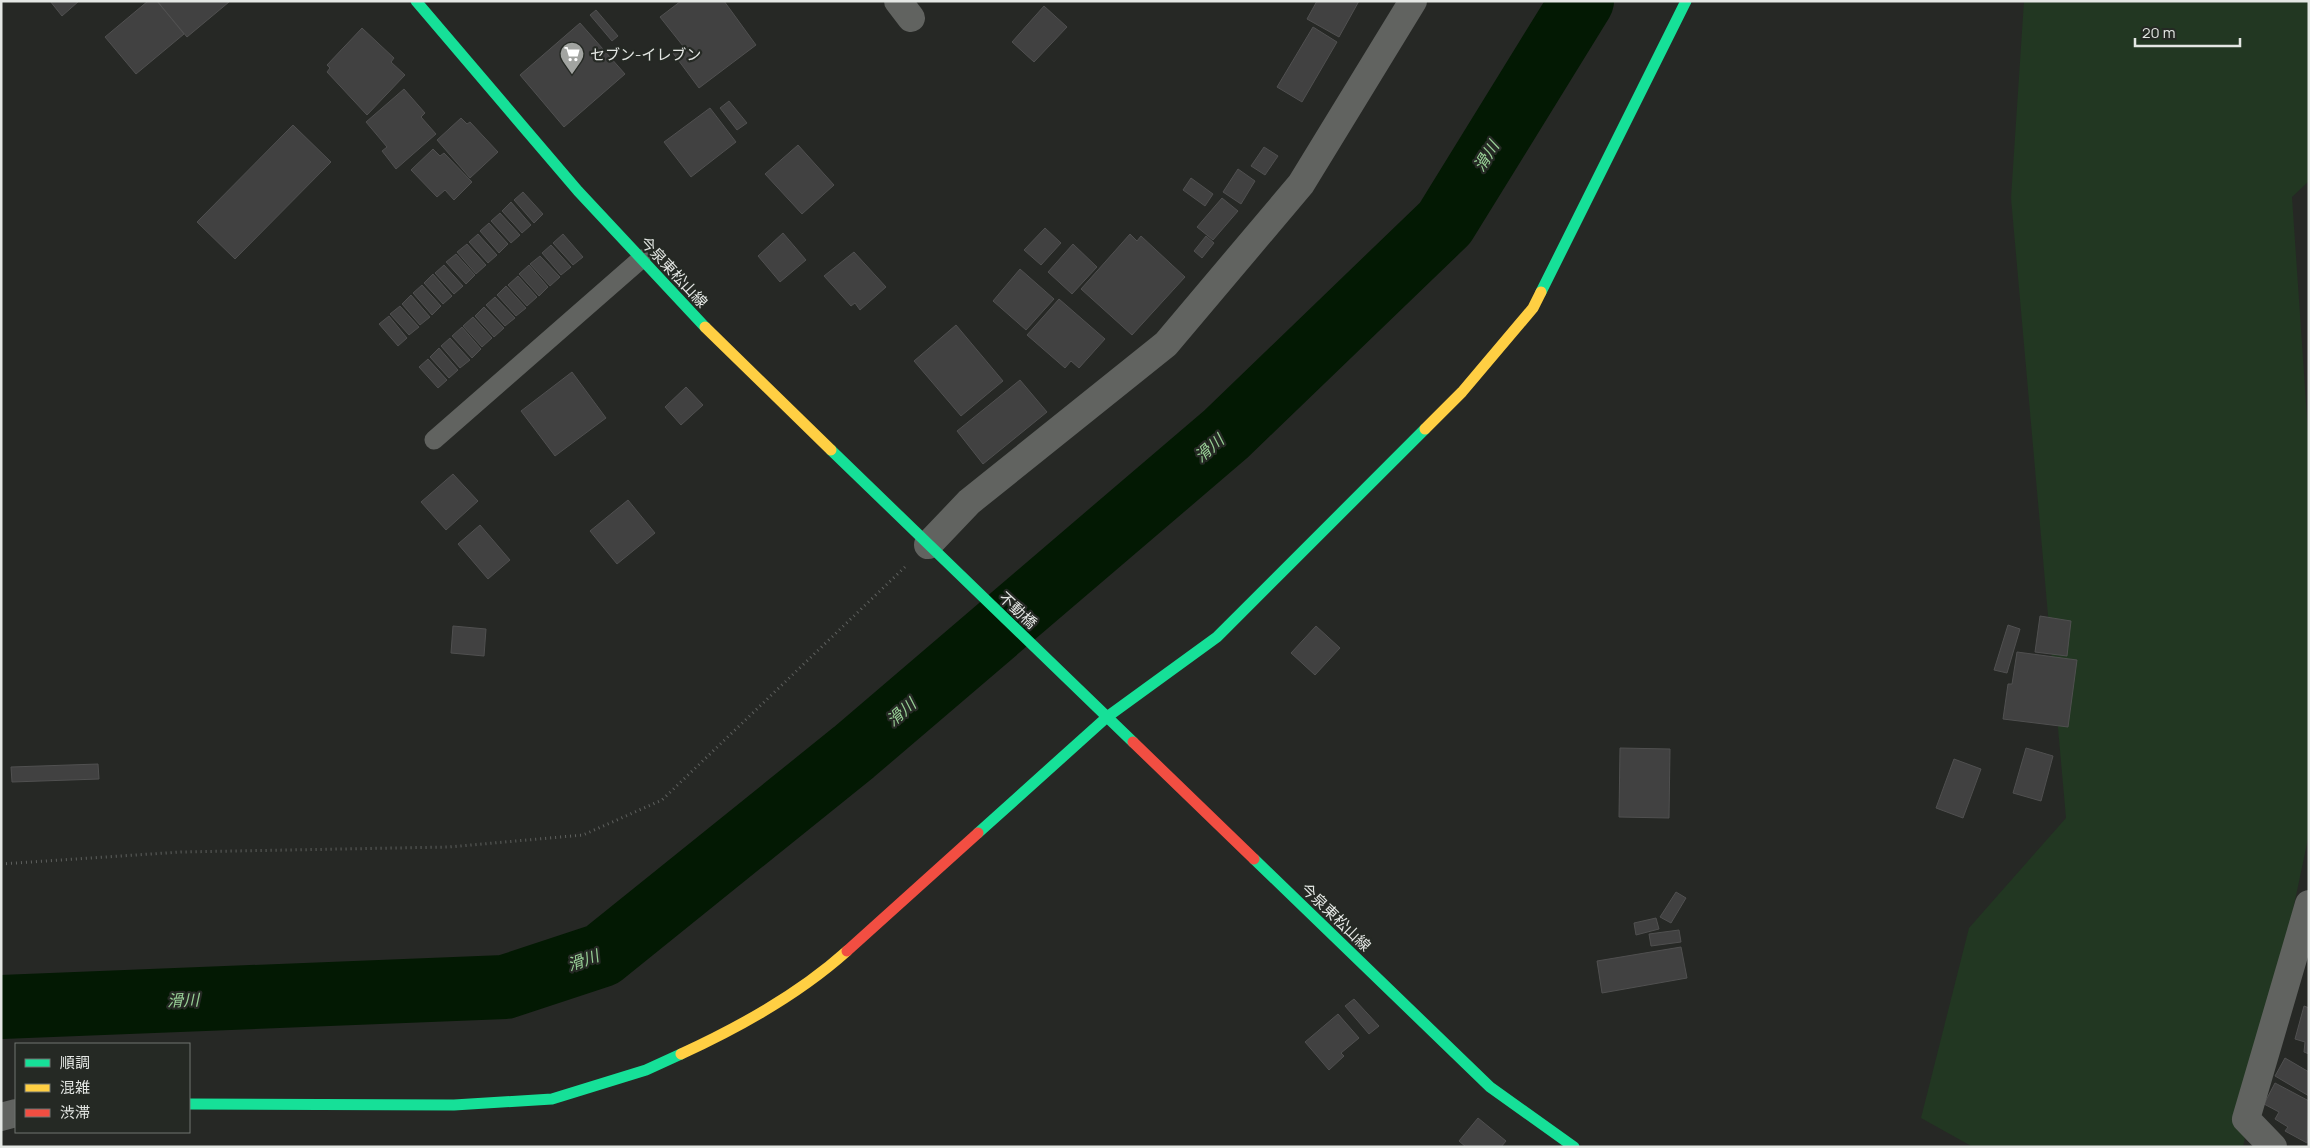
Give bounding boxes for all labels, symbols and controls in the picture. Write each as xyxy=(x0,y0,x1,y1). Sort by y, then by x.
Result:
scale bar xyxy=(2135,15,2240,47)
text: 20 m xyxy=(2142,22,2175,43)
supermarket icon: セブン-イレブン xyxy=(559,41,585,75)
place label: セブン-イレブン xyxy=(590,44,701,65)
water label: 滑川 xyxy=(1468,135,1505,175)
street label: 今泉東松山線 xyxy=(636,232,712,312)
water label: 滑川 xyxy=(1190,428,1230,467)
street label: 不動橋 xyxy=(994,587,1042,633)
water label: 滑川 xyxy=(882,692,922,731)
street label: 今泉東松山線 xyxy=(1296,878,1376,956)
water label: 滑川 xyxy=(564,944,604,976)
water label: 滑川 xyxy=(167,988,201,1012)
legend xyxy=(15,1043,190,1133)
text: 順調 xyxy=(60,1052,90,1073)
text: 混雑 xyxy=(60,1077,90,1098)
text: 渋滞 xyxy=(60,1102,90,1123)

